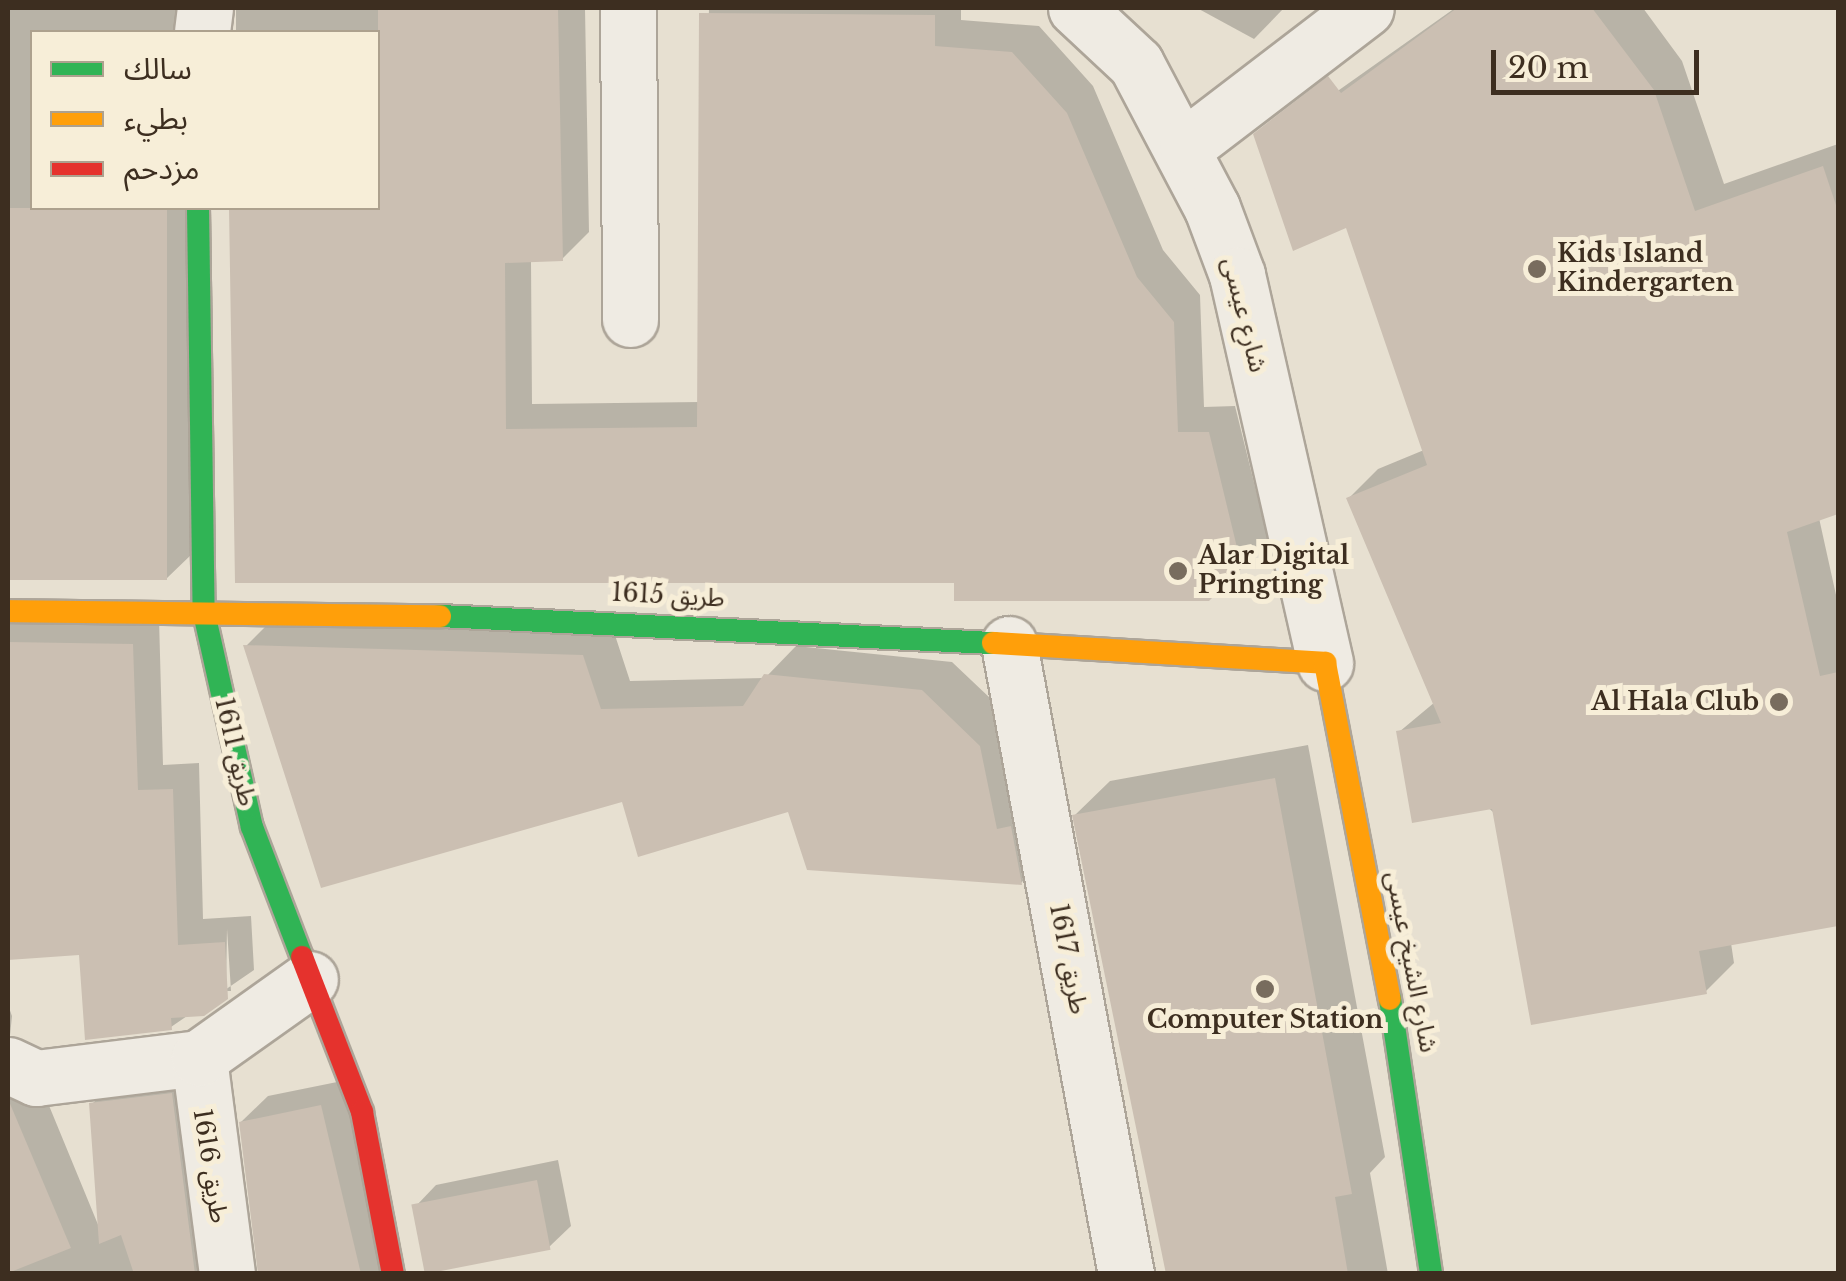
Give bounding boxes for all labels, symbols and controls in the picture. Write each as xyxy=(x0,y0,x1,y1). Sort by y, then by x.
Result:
legend xyxy=(30,30,380,210)
scale bar xyxy=(1496,30,1704,92)
text: 20 m xyxy=(1508,49,1589,86)
text: سالك xyxy=(124,50,192,87)
text: بطيء xyxy=(124,100,188,137)
text: مزدحم xyxy=(124,150,200,187)
place label: Kids Island Kindergarten xyxy=(1557,240,1734,299)
street label: شارع عيسى xyxy=(1215,254,1273,376)
marker: Kids Island Kindergarten xyxy=(1526,258,1548,280)
place label: Alar Digital Pringting xyxy=(1198,542,1350,601)
marker: Alar Digital Pringting xyxy=(1167,560,1189,582)
street label: طريق 1615 xyxy=(611,578,725,614)
place label: Al Hala Club xyxy=(1591,687,1759,717)
marker: Al Hala Club xyxy=(1768,691,1790,713)
street label: طريق 1611 xyxy=(208,695,262,809)
street label: شارع الشيخ عيسى xyxy=(1379,869,1443,1055)
street label: طريق 1617 xyxy=(1043,901,1093,1017)
marker: Computer Station xyxy=(1254,978,1276,1000)
place label: Computer Station xyxy=(1147,1005,1383,1035)
street label: طريق 1616 xyxy=(186,1107,234,1225)

